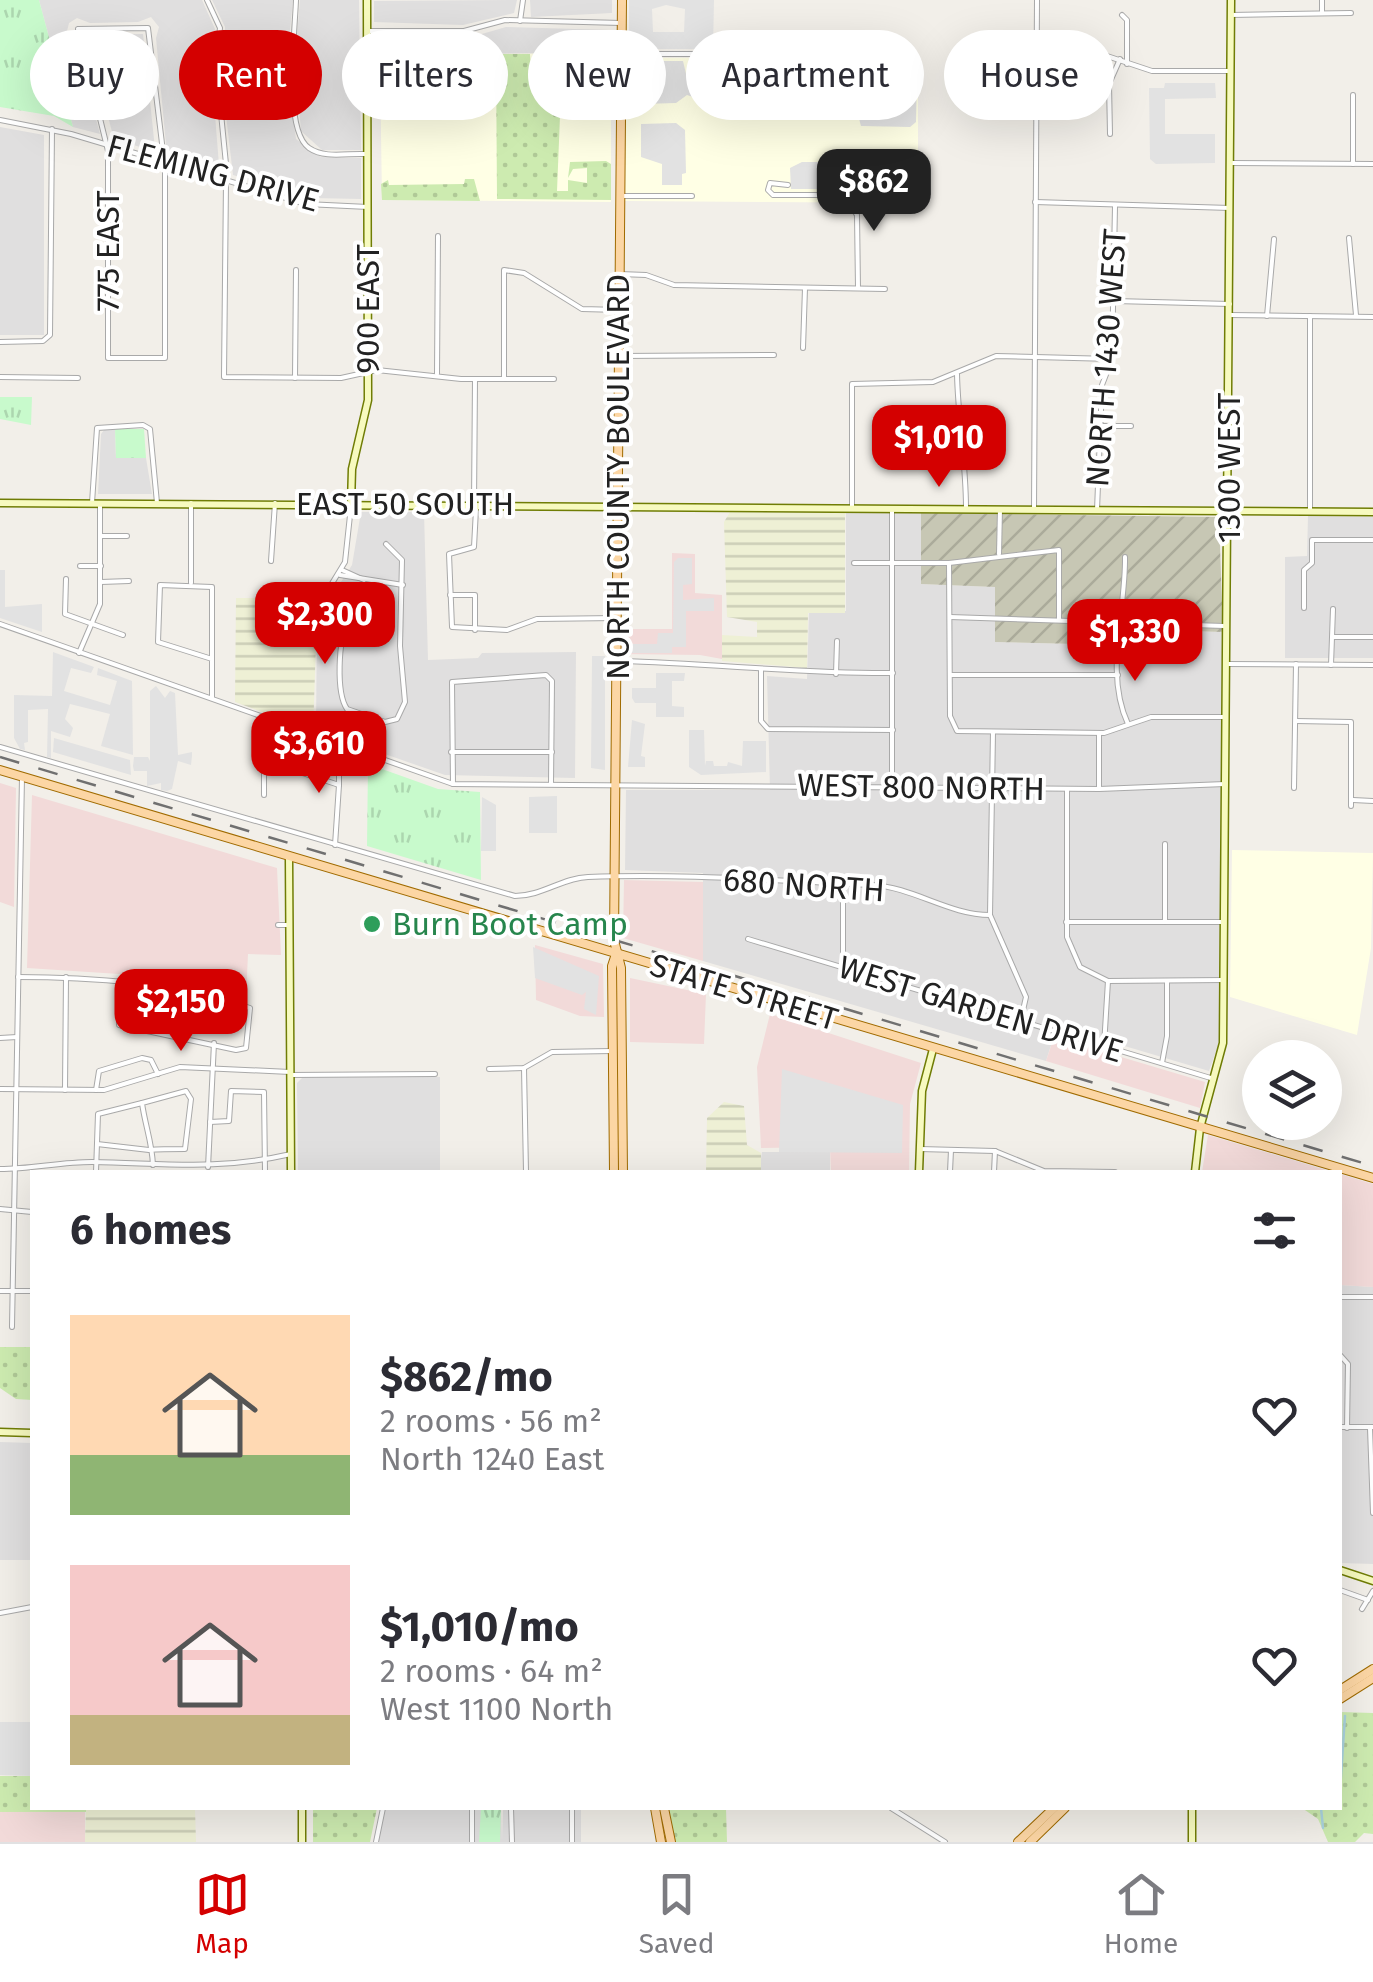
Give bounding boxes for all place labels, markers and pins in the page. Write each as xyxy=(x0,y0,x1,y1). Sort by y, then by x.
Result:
pin: $862 xyxy=(815,149,933,234)
pin: $1,010 xyxy=(858,405,1020,490)
pin: $2,300 xyxy=(244,582,406,667)
pin: $1,330 xyxy=(1054,599,1216,684)
pin: $3,610 xyxy=(238,711,400,796)
place label: Burn Boot Camp xyxy=(392,905,628,943)
marker: Burn Boot Camp xyxy=(361,913,383,935)
pin: $2,150 xyxy=(100,969,262,1054)

